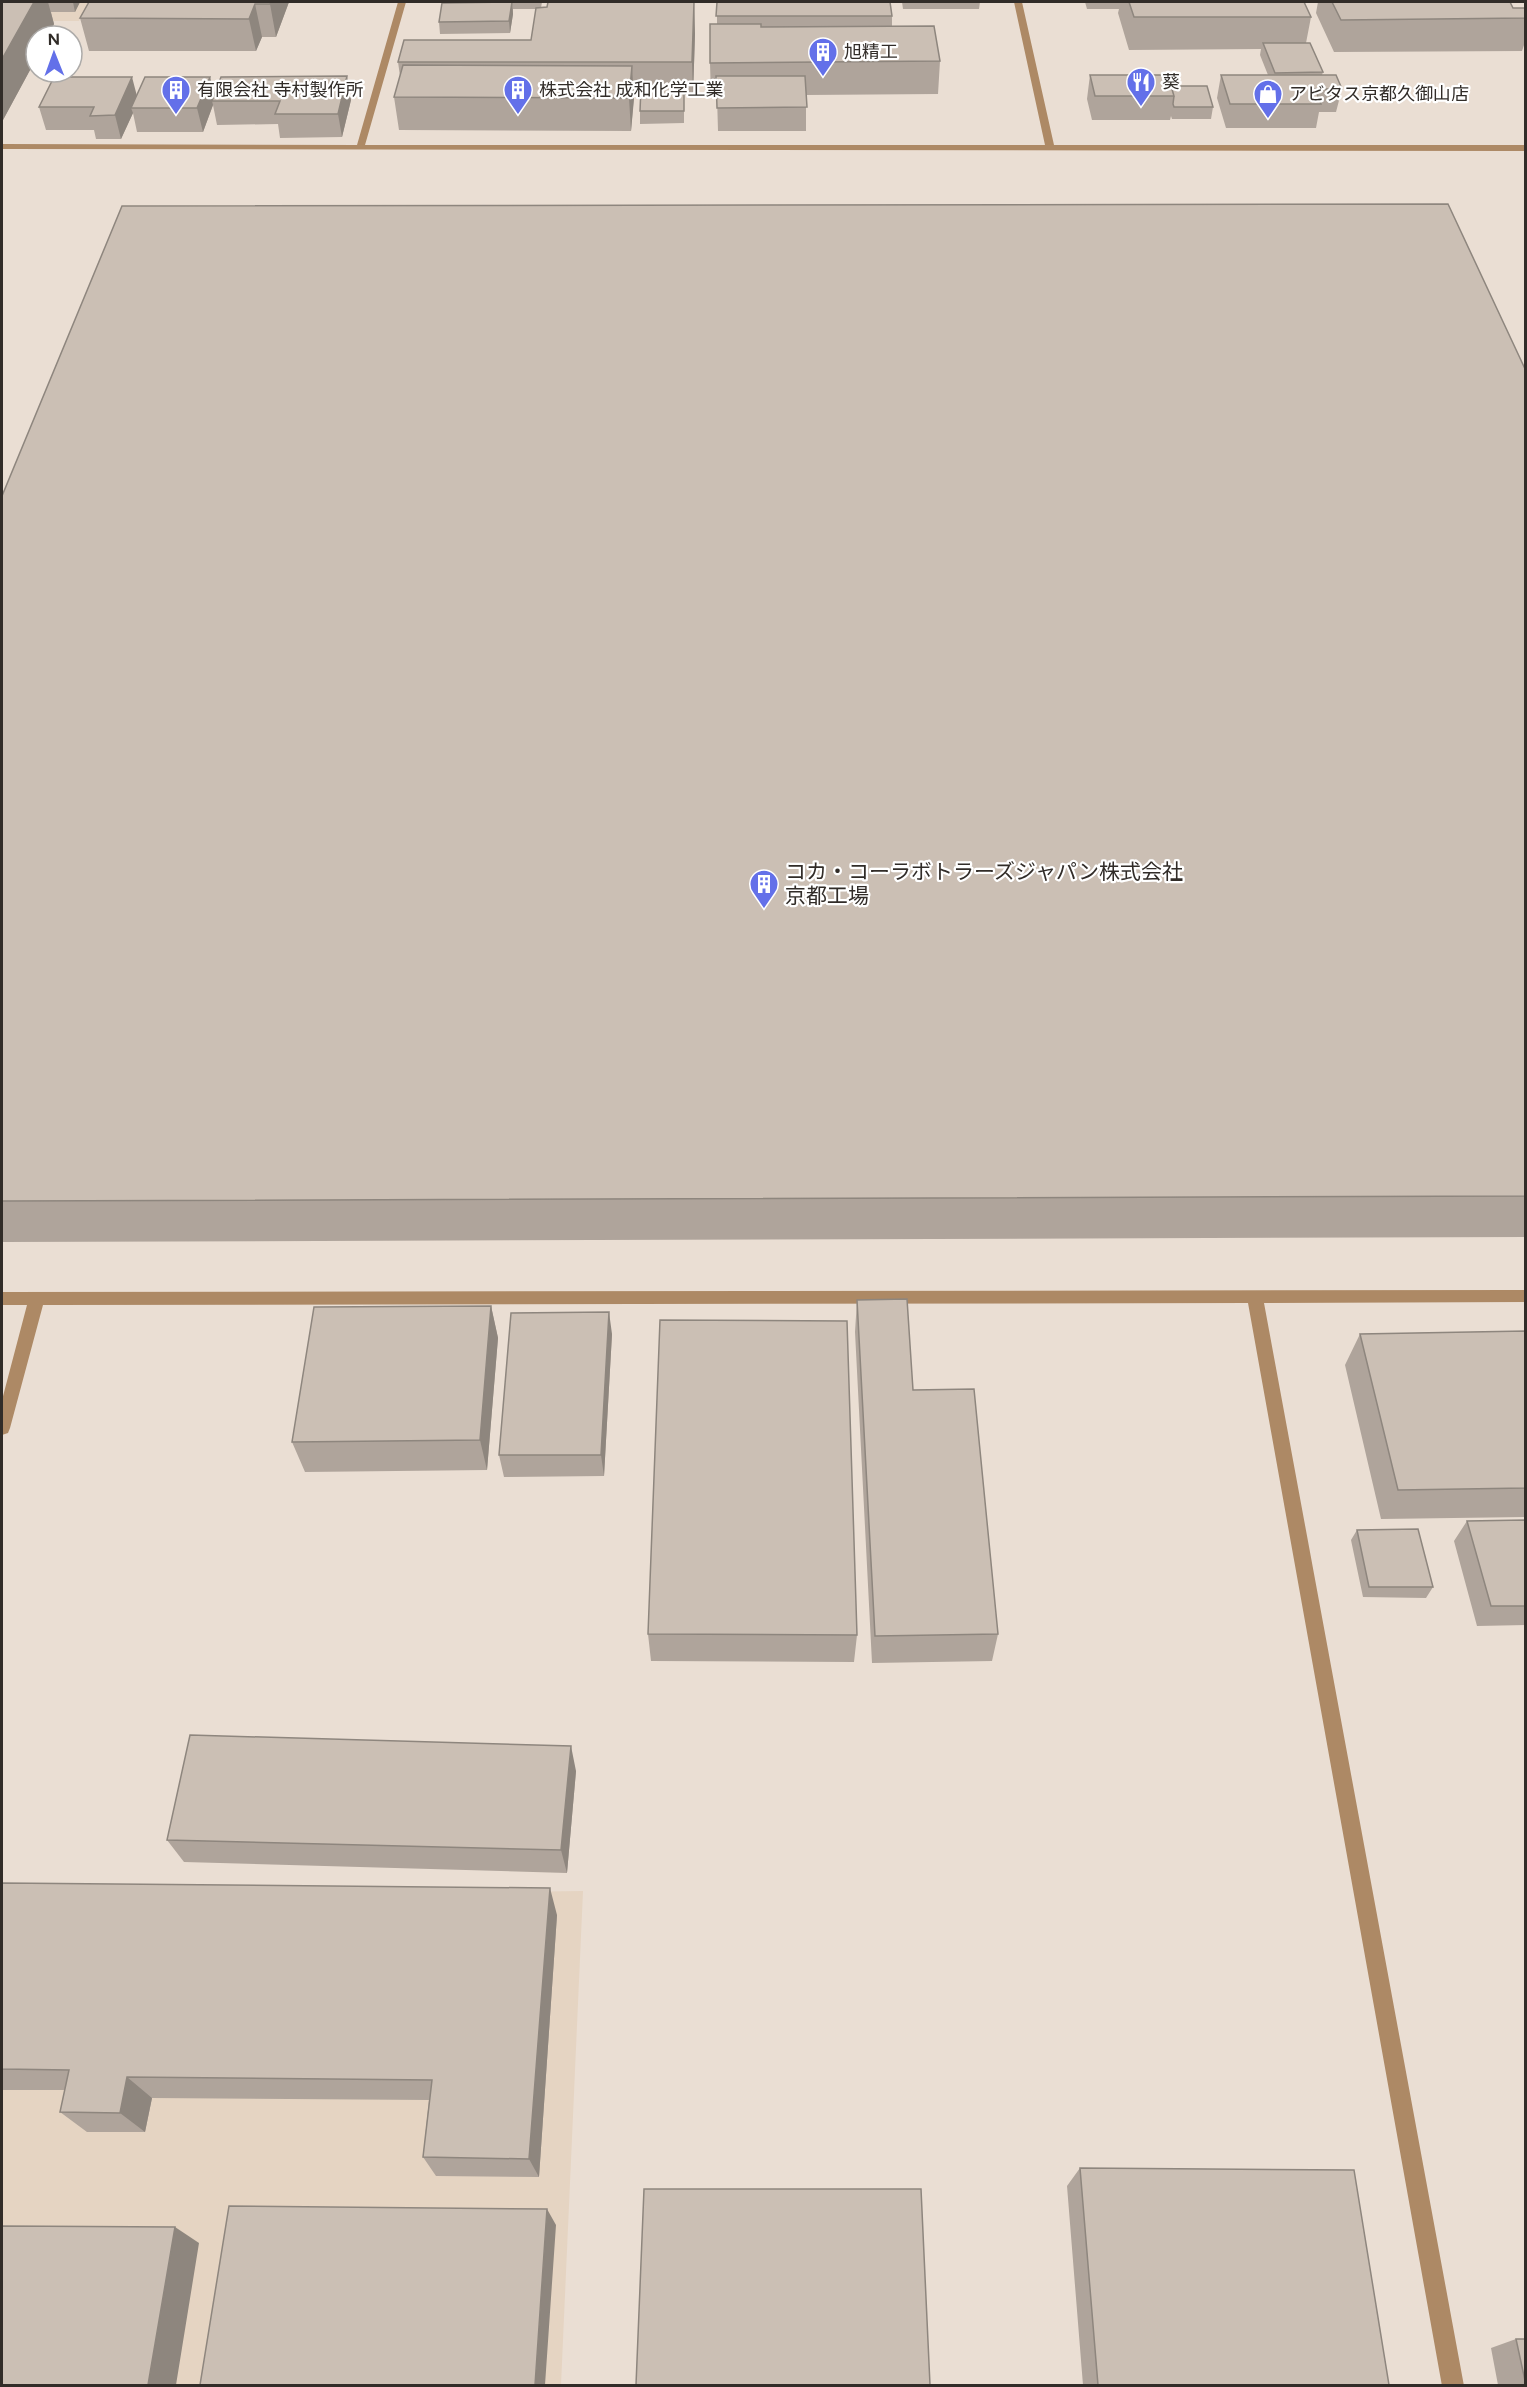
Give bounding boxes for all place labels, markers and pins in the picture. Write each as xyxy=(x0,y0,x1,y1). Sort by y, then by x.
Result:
building icon: 旭精工 xyxy=(807,36,839,78)
place label: 旭精工 xyxy=(844,41,898,63)
restaurant icon: 葵 xyxy=(1125,66,1157,108)
place label: 葵 xyxy=(1162,71,1180,93)
building icon: 有限会社 寺村製作所 xyxy=(160,74,192,116)
building icon: 株式会社 成和化学工業 xyxy=(502,74,534,116)
shop icon: アビタス京都久御山店 xyxy=(1252,78,1284,120)
place label: 有限会社 寺村製作所 xyxy=(197,79,363,101)
place label: 株式会社 成和化学工業 xyxy=(539,79,723,101)
place label: アビタス京都久御山店 xyxy=(1289,83,1469,105)
place label: コカ・コーラボトラーズジャパン株式会社 京都工場 xyxy=(785,859,1183,908)
building icon: コカ・コーラボトラーズジャパン株式会社 京都工場 xyxy=(748,868,780,910)

